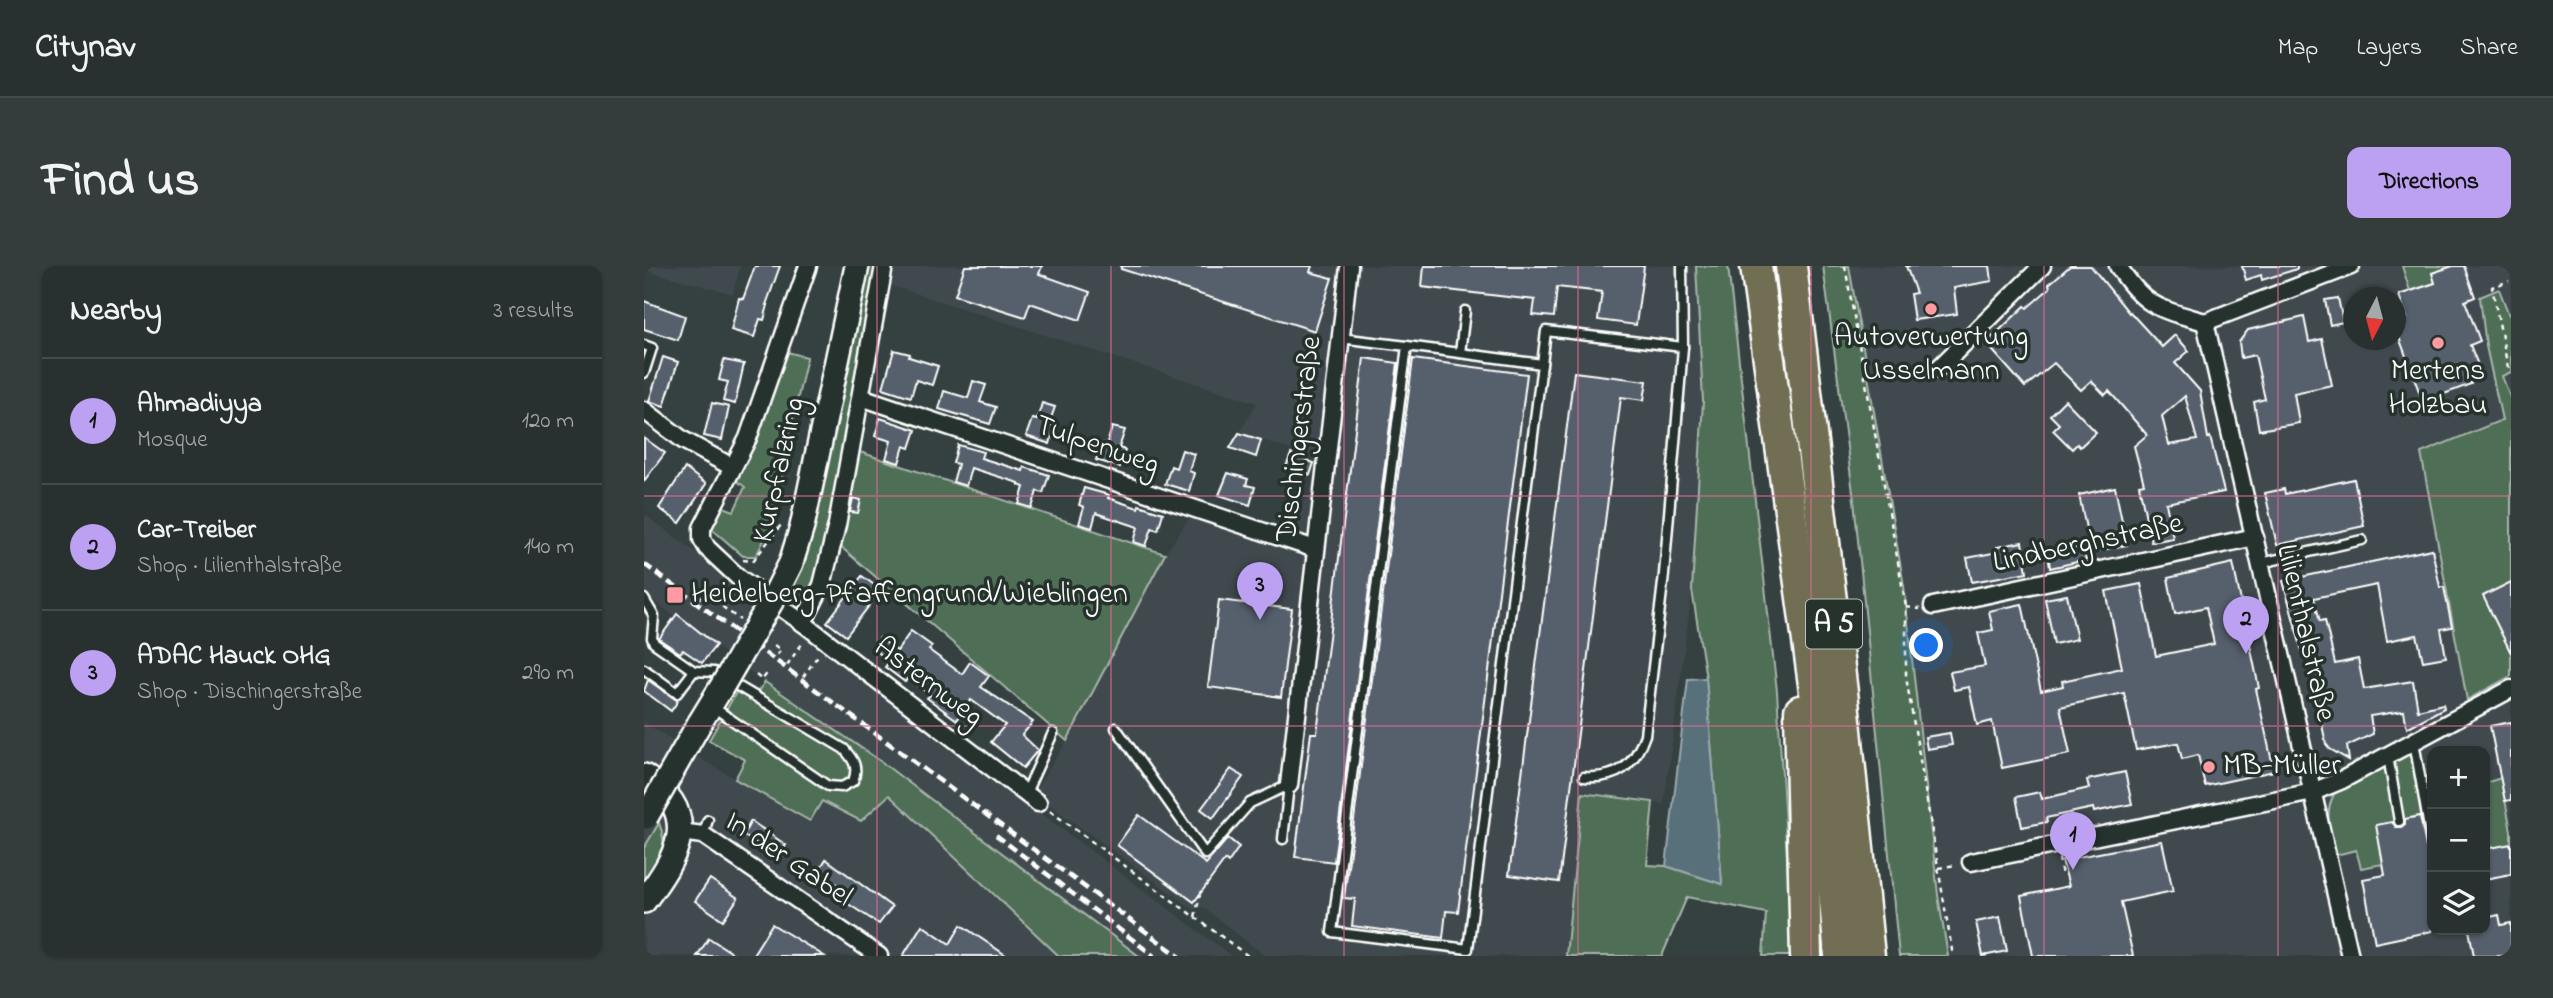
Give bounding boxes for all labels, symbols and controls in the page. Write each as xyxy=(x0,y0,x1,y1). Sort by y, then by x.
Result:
text: Citynav xyxy=(35,24,135,72)
text: Map xyxy=(2278,31,2318,66)
text: Layers xyxy=(2356,31,2422,66)
text: Share xyxy=(2460,31,2518,66)
text: Find us xyxy=(42,146,199,218)
button: Directions xyxy=(2347,147,2511,218)
north arrow xyxy=(2343,287,2406,350)
text: Nearby xyxy=(70,290,162,334)
text: 3 results xyxy=(493,295,574,328)
marker: Autoverwertung Usselmann xyxy=(1923,301,1939,317)
place label: Autoverwertung Usselmann xyxy=(1834,316,2028,394)
street label: Dischingerstraße xyxy=(1265,333,1334,545)
marker: Mertens Holzbau xyxy=(2430,335,2446,351)
place label: Mertens Holzbau xyxy=(2389,350,2487,428)
text: Ahmadiyya xyxy=(137,386,262,424)
street label: Kurpfalzring xyxy=(742,393,818,547)
street label: Tulpenweg xyxy=(1029,404,1165,488)
text: 1 xyxy=(89,405,97,438)
text: 120 m xyxy=(522,405,574,438)
text: Mosque xyxy=(137,424,208,457)
street label: Lindberghstraße xyxy=(1989,502,2188,586)
text: Car-Treiber xyxy=(137,512,256,550)
text: 2 xyxy=(87,531,99,564)
text: 140 m xyxy=(524,531,574,564)
street label: Lilienthalstraße xyxy=(2263,540,2347,727)
text: Shop · Lilienthalstraße xyxy=(137,550,342,583)
pin: 3 xyxy=(1237,562,1283,620)
place label: Heidelberg-Pfaffengrund/Wieblingen xyxy=(691,573,1128,617)
marker: Heidelberg-Pfaffengrund/Wieblingen xyxy=(665,585,685,605)
pin: 2 xyxy=(2223,596,2269,654)
road number: A 5 xyxy=(1806,600,1862,648)
street label: Asternweg xyxy=(864,627,992,739)
your location xyxy=(1909,628,1943,662)
text: ADAC Hauck OHG xyxy=(137,638,331,676)
text: 3 xyxy=(88,657,98,690)
text: 290 m xyxy=(522,657,574,690)
text: Shop · Dischingerstraße xyxy=(137,676,362,709)
place label: MB-Müller xyxy=(2223,745,2341,789)
map controls xyxy=(2427,746,2490,935)
button: + xyxy=(2427,746,2490,809)
marker: MB-Müller xyxy=(2201,759,2217,775)
street label: In der Gabel xyxy=(715,801,861,919)
button: − xyxy=(2427,809,2490,872)
pin: 1 xyxy=(2050,812,2096,870)
button: layers xyxy=(2427,872,2490,935)

